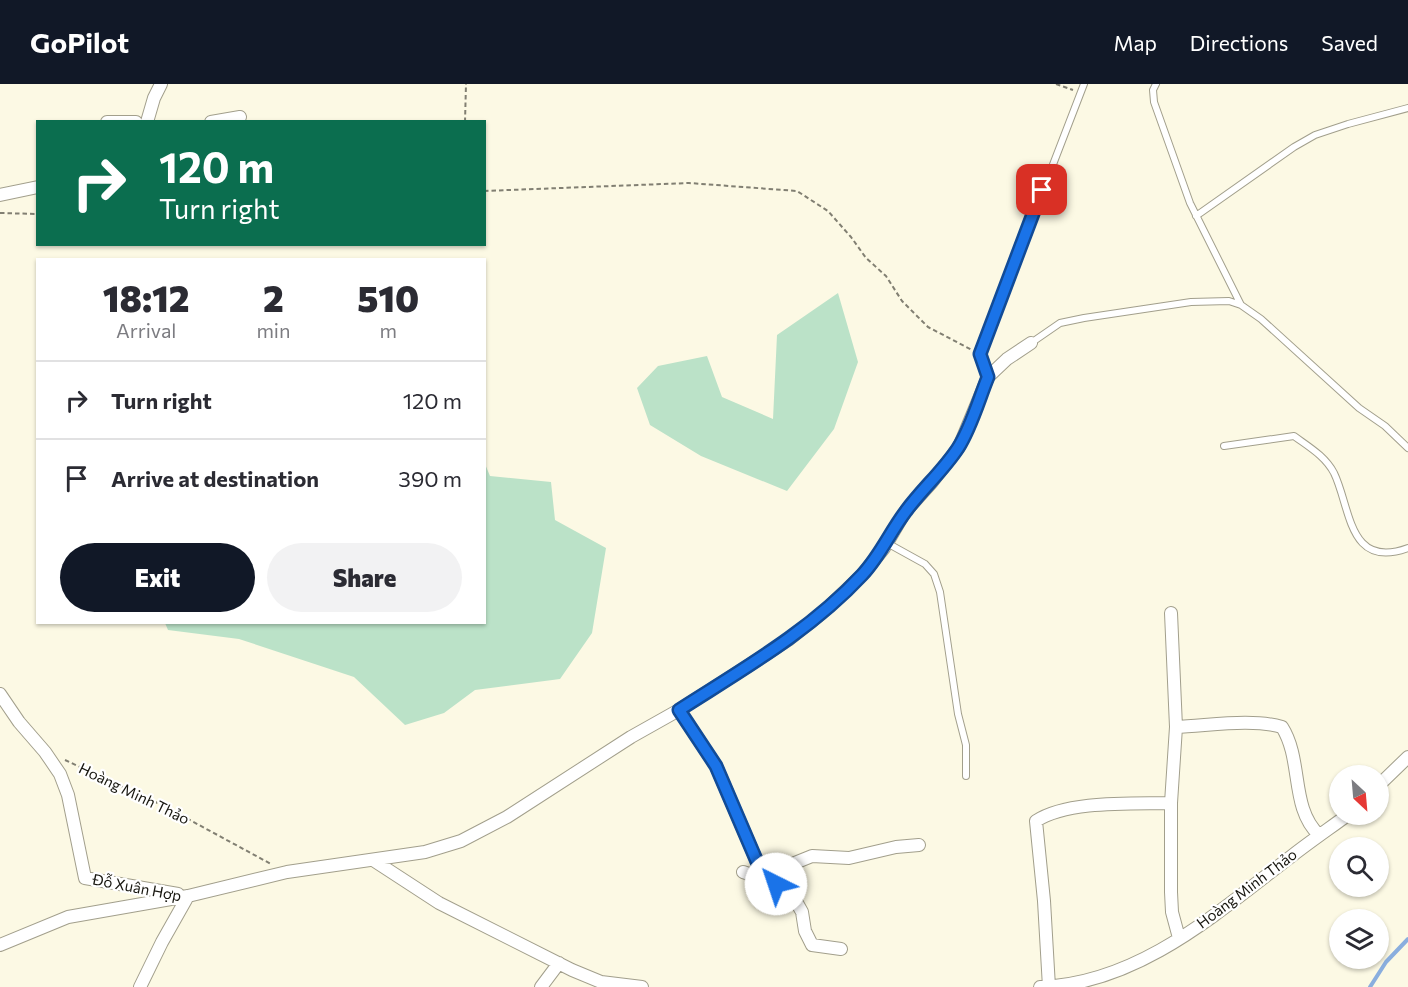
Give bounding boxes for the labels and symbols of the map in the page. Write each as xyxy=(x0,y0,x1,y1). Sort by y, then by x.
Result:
pin xyxy=(1016,164,1067,215)
street label: Hoàng Minh Thảo xyxy=(76,759,193,828)
north arrow xyxy=(1329,765,1389,825)
street label: Hoàng Minh Thảo xyxy=(1193,845,1300,932)
position arrow xyxy=(744,852,808,916)
street label: Đỗ Xuân Hợp xyxy=(90,869,183,904)

